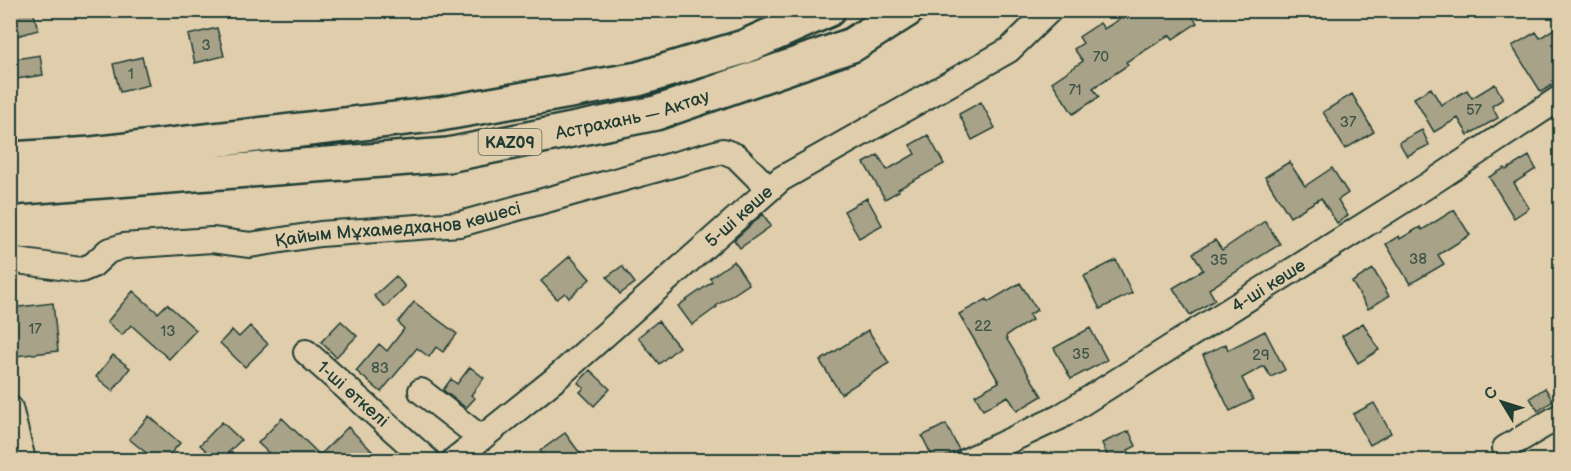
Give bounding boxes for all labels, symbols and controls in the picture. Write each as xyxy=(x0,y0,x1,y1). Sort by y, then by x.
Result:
house number: 3 xyxy=(201,36,211,55)
house number: 70 xyxy=(1093,48,1109,67)
house number: 1 xyxy=(128,65,134,84)
house number: 71 xyxy=(1068,81,1082,100)
street label: Астрахань — Актау xyxy=(553,85,713,144)
house number: 57 xyxy=(1466,101,1483,120)
house number: 37 xyxy=(1340,113,1357,132)
road number: KAZ09 xyxy=(478,129,542,155)
street label: 5-шi көше xyxy=(701,181,777,252)
street label: Қайым Мұхамедханов көшесi xyxy=(273,198,523,252)
house number: 38 xyxy=(1409,250,1427,269)
house number: 35 xyxy=(1210,251,1228,270)
street label: 4-шi көше xyxy=(1228,255,1310,317)
house number: 22 xyxy=(974,317,992,336)
house number: 17 xyxy=(28,320,42,339)
house number: 13 xyxy=(160,322,176,341)
house number: 35 xyxy=(1072,345,1090,364)
house number: 29 xyxy=(1252,346,1270,365)
street label: 1-ші өткелі xyxy=(312,357,393,432)
house number: 83 xyxy=(371,359,389,378)
north arrow xyxy=(1472,372,1532,432)
text: С xyxy=(1480,383,1502,404)

